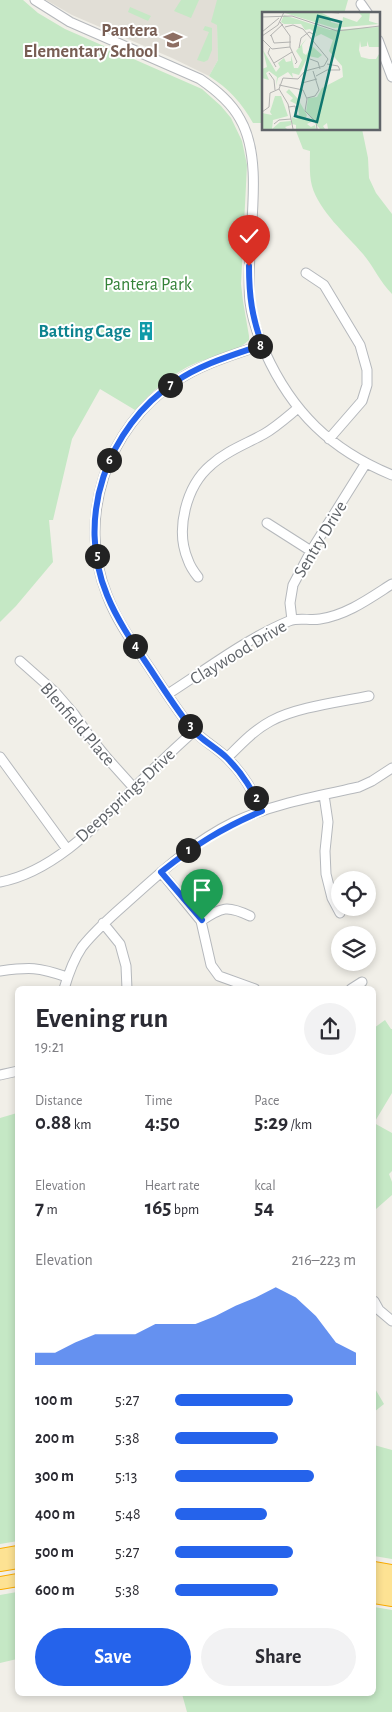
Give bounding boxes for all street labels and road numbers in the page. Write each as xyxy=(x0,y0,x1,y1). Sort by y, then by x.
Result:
street label: Sentry Drive xyxy=(291,498,351,581)
street label: Claywood Drive xyxy=(187,617,290,689)
street label: Blenfield Place xyxy=(36,680,118,770)
street label: Deepsprings Drive xyxy=(73,745,179,846)

